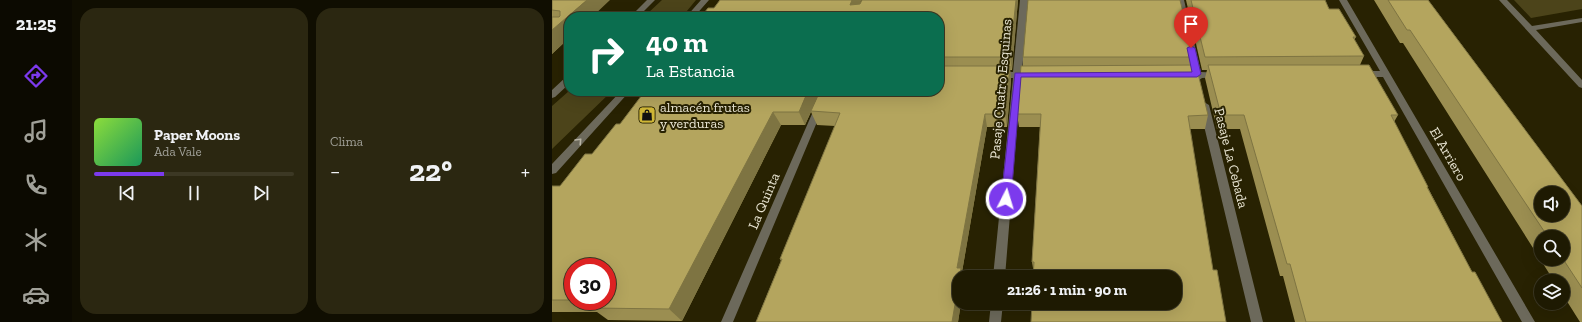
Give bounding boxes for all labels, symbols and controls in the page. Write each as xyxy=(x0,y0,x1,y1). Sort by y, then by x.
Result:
pin xyxy=(1174,7.0,1208,48)
text: 21:25 xyxy=(16,13,56,35)
icon: arrive xyxy=(1180,13,1202,35)
street label: Pasaje Cuatro Esquinas xyxy=(986,18,1016,160)
text: 40 m xyxy=(646,26,708,59)
icon: right xyxy=(580,28,632,80)
text: La Estancia xyxy=(646,60,735,82)
icon: directions xyxy=(22,62,50,90)
place label: almacén frutas y verduras xyxy=(660,99,750,132)
shop icon: almacén frutas y verduras xyxy=(637,105,657,125)
street label: Pasaje La Cebada xyxy=(1210,106,1252,210)
icon: music xyxy=(22,117,50,145)
street label: El Arriero xyxy=(1426,124,1470,184)
text: Paper Moons xyxy=(154,126,240,144)
text: Clima xyxy=(330,134,363,149)
one-way arrow xyxy=(574,139,581,146)
text: Ada Vale xyxy=(154,144,202,159)
text: 22° xyxy=(409,153,452,189)
text: − xyxy=(330,158,340,185)
text: + xyxy=(521,158,530,185)
street label: La Quinta xyxy=(745,170,784,232)
icon: phone xyxy=(22,171,50,199)
position arrow xyxy=(985,178,1027,220)
icon: previous xyxy=(116,182,138,204)
icon: pause xyxy=(183,182,205,204)
icon: next xyxy=(250,182,272,204)
map controls xyxy=(1534,186,1570,310)
button: sound xyxy=(1534,186,1570,222)
icon: climate xyxy=(22,226,50,254)
button: search xyxy=(1534,230,1570,266)
speed limit sign: 30 xyxy=(564,258,616,310)
button: layers xyxy=(1534,274,1570,310)
icon: car xyxy=(22,281,50,309)
text: 21:26 · 1 min · 90 m xyxy=(1007,281,1127,299)

